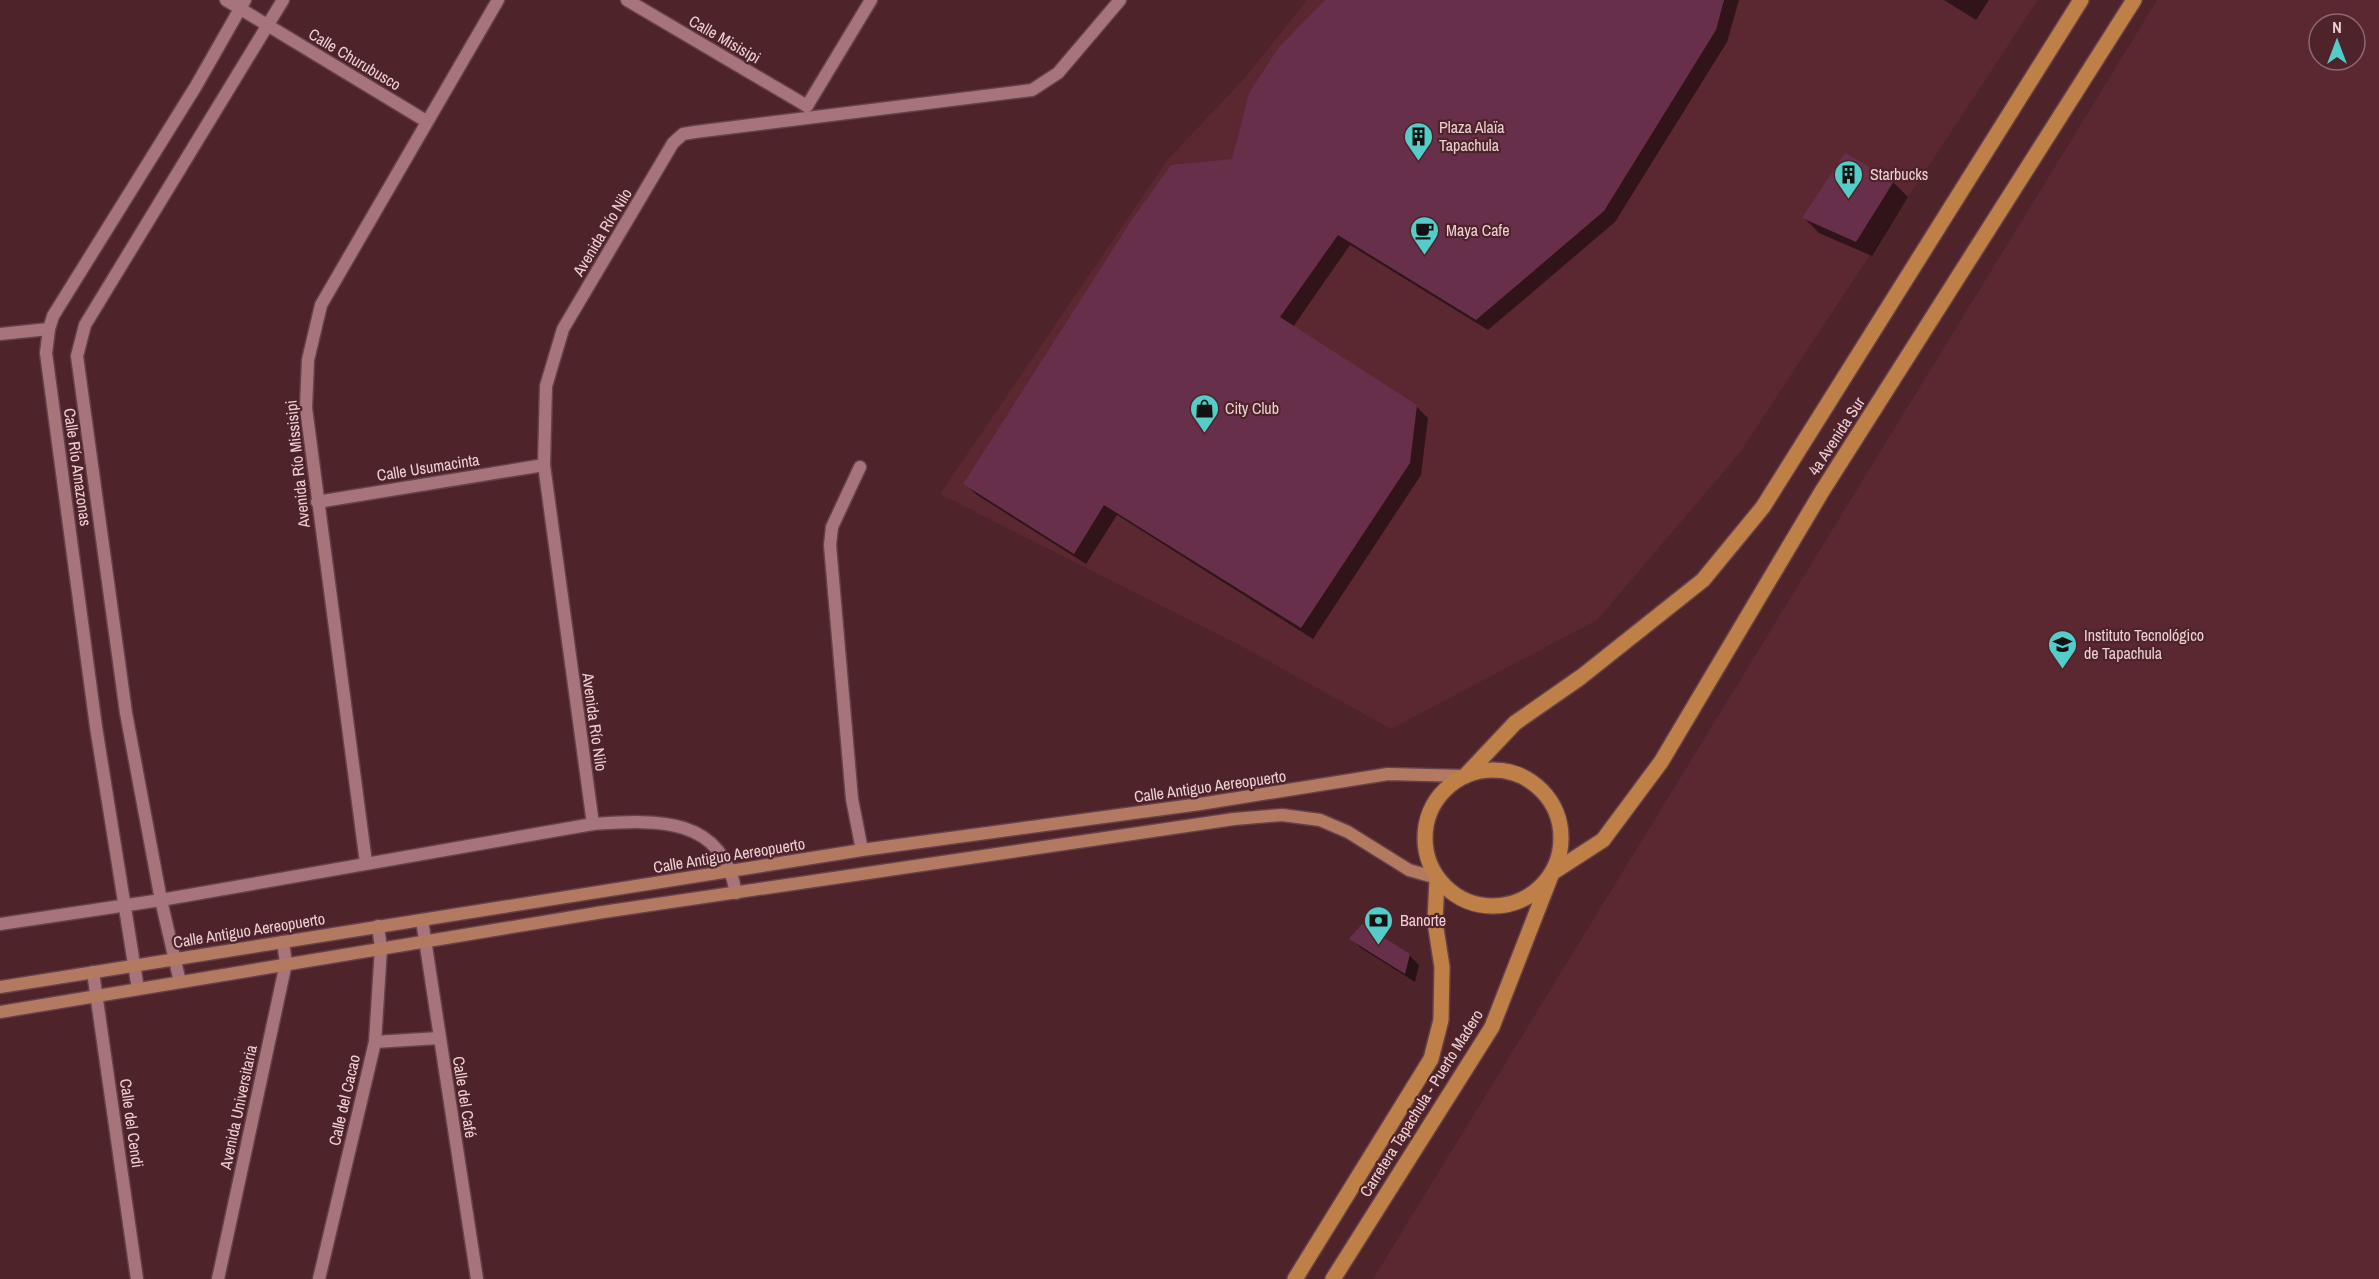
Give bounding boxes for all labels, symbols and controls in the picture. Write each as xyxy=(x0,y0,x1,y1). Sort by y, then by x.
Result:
street label: Calle Misisipi xyxy=(685,10,765,68)
north arrow xyxy=(2307,12,2367,72)
text: N xyxy=(2332,16,2342,38)
street label: Calle Churubusco xyxy=(305,23,405,95)
place label: Plaza Alaïa Tapachula xyxy=(1439,116,1505,156)
building icon: Plaza Alaïa Tapachula xyxy=(1402,120,1434,162)
building icon: Starbucks xyxy=(1833,158,1865,200)
place label: Starbucks xyxy=(1870,163,1928,185)
street label: Avenida Río Nilo xyxy=(567,184,637,281)
cafe icon: Maya Cafe xyxy=(1409,214,1441,256)
place label: Maya Cafe xyxy=(1446,219,1509,241)
shop icon: City Club xyxy=(1188,392,1220,434)
street label: 4a Avenida Sur xyxy=(1802,392,1870,480)
place label: City Club xyxy=(1225,397,1279,419)
street label: Avenida Río Missisipi xyxy=(279,399,315,530)
street label: Calle Río Amazonas xyxy=(59,407,97,527)
street label: Calle Usumacinta xyxy=(375,448,482,486)
place label: Instituto Tecnológico de Tapachula xyxy=(2084,624,2204,664)
school or university icon: Instituto Tecnológico de Tapachula xyxy=(2047,628,2079,670)
street label: Avenida Río Nilo xyxy=(577,670,613,773)
street label: Calle Antiguo Aereopuerto xyxy=(1133,764,1287,808)
street label: Calle Antiguo Aereopuerto xyxy=(652,832,806,878)
bank icon: Banorte xyxy=(1363,904,1395,946)
street label: Calle Antiguo Aereopuerto xyxy=(172,907,326,953)
place label: Banorte xyxy=(1400,909,1446,931)
street label: Carretera Tapachula - Puerto Madero xyxy=(1354,1005,1488,1201)
street label: Avenida Universitaria xyxy=(214,1042,262,1172)
street label: Calle del Cacao xyxy=(323,1052,365,1148)
street label: Calle del Café xyxy=(448,1055,482,1139)
street label: Calle del Cendi xyxy=(115,1077,149,1169)

